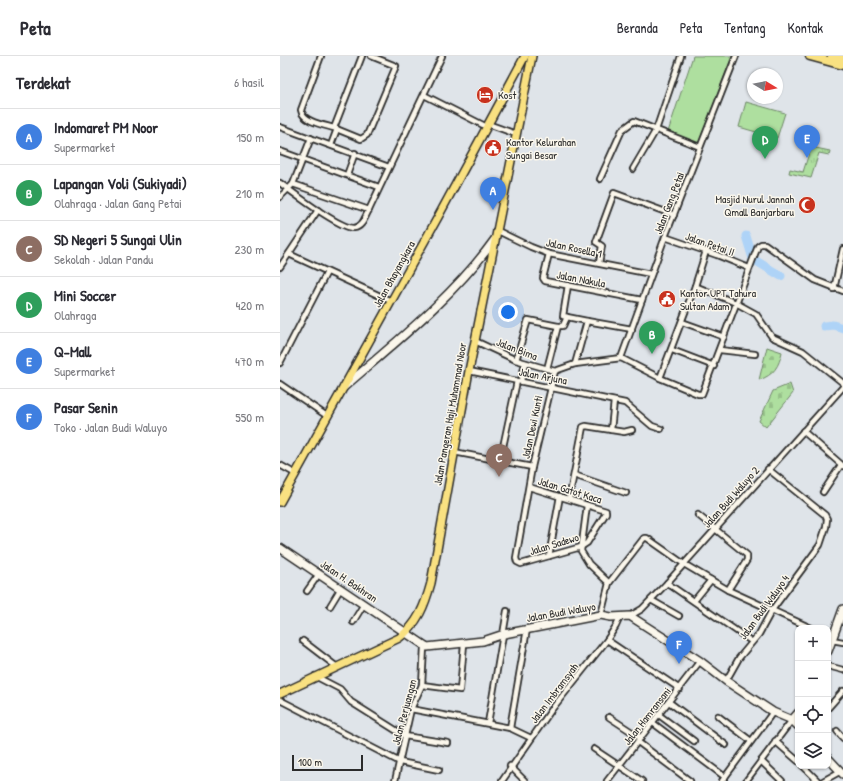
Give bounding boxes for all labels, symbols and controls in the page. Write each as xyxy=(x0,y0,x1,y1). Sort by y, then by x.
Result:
text: Peta xyxy=(20,15,51,41)
text: Beranda xyxy=(617,18,658,37)
text: Peta xyxy=(680,18,702,37)
text: Tentang xyxy=(724,18,766,37)
text: Kontak xyxy=(788,18,823,37)
north arrow xyxy=(747,68,783,104)
text: Terdekat xyxy=(16,71,70,94)
text: 6 hasil xyxy=(234,73,264,91)
hotel icon: Kost xyxy=(475,85,495,105)
place label: Kost xyxy=(498,88,516,102)
text: Indomaret PM Noor xyxy=(54,117,158,138)
pin: E xyxy=(794,125,820,158)
pin: D xyxy=(752,126,778,159)
text: A xyxy=(26,128,32,146)
text: 150 m xyxy=(236,128,264,146)
place label: Kantor Kelurahan Sungai Besar xyxy=(506,135,576,162)
text: Supermarket xyxy=(54,138,115,156)
public building icon: Kantor Kelurahan Sungai Besar xyxy=(483,138,503,158)
street label: Jalan Gang Petai xyxy=(651,170,687,236)
text: Lapangan Voli (Sukiyadi) xyxy=(54,173,187,194)
pin: A xyxy=(480,177,506,210)
text: B xyxy=(26,184,32,202)
text: 210 m xyxy=(236,184,264,202)
place label: Masjid Nurul Jannah Qmall Banjarbaru xyxy=(715,192,795,219)
text: Olahraga · Jalan Gang Petai xyxy=(54,194,182,212)
mosque icon: Masjid Nurul Jannah Qmall Banjarbaru xyxy=(797,195,817,215)
text: SD Negeri 5 Sungai Ulin xyxy=(54,229,182,250)
street label: Jalan Petai II xyxy=(684,229,736,259)
street label: Jalan Rosella 1 xyxy=(545,235,603,261)
street label: Jalan Bhayangkara xyxy=(370,238,418,310)
text: C xyxy=(25,240,33,258)
text: 230 m xyxy=(234,240,264,258)
text: Sekolah · Jalan Pandu xyxy=(54,250,153,268)
street label: Jalan Nakula xyxy=(555,267,607,291)
text: Mini Soccer xyxy=(54,285,116,306)
place label: Kantor UPT Tahura Sultan Adam xyxy=(680,286,757,313)
public building icon: Kantor UPT Tahura Sultan Adam xyxy=(657,289,677,309)
text: D xyxy=(26,296,32,314)
text: 420 m xyxy=(235,296,264,314)
your location xyxy=(498,302,518,322)
text: Olahraga xyxy=(54,306,96,324)
pin: B xyxy=(639,321,665,354)
street label: Jalan Bima xyxy=(494,335,540,363)
text: Q-Mall xyxy=(54,341,91,362)
street label: Jalan Pangeran Haji Muhammad Noor xyxy=(431,341,470,487)
text: E xyxy=(26,352,32,370)
text: 470 m xyxy=(235,352,264,370)
text: Supermarket xyxy=(54,362,115,380)
street label: Jalan Arjuna xyxy=(518,364,569,388)
street label: Jalan Dewi Kunti xyxy=(518,394,546,460)
text: Pasar Senin xyxy=(54,397,118,418)
text: F xyxy=(27,408,31,426)
text: 550 m xyxy=(235,408,264,426)
text: Toko · Jalan Budi Waluyo xyxy=(54,418,167,436)
pin: C xyxy=(486,444,512,477)
street label: Jalan Budi Waluyo 2 xyxy=(700,463,762,531)
street label: Jalan Gatot Kaca xyxy=(536,474,604,507)
street label: Jalan Sadewo xyxy=(528,530,581,558)
street label: Jalan H. Bakhran xyxy=(318,557,380,605)
street label: Jalan Budi Waluyo 4 xyxy=(736,572,792,642)
street label: Jalan Budi Waluyo xyxy=(525,599,597,625)
map controls xyxy=(795,625,831,769)
button: + xyxy=(795,625,831,661)
pin: F xyxy=(666,631,692,664)
street label: Jalan Imbramsyah xyxy=(527,660,581,726)
button: − xyxy=(795,661,831,697)
street label: Jalan Perjuangan xyxy=(389,678,419,746)
street label: Jalan Hamransani xyxy=(620,684,674,748)
button: locate xyxy=(795,697,831,733)
button: layers xyxy=(795,733,831,769)
scale bar xyxy=(292,753,363,772)
text: 100 m xyxy=(298,755,322,769)

